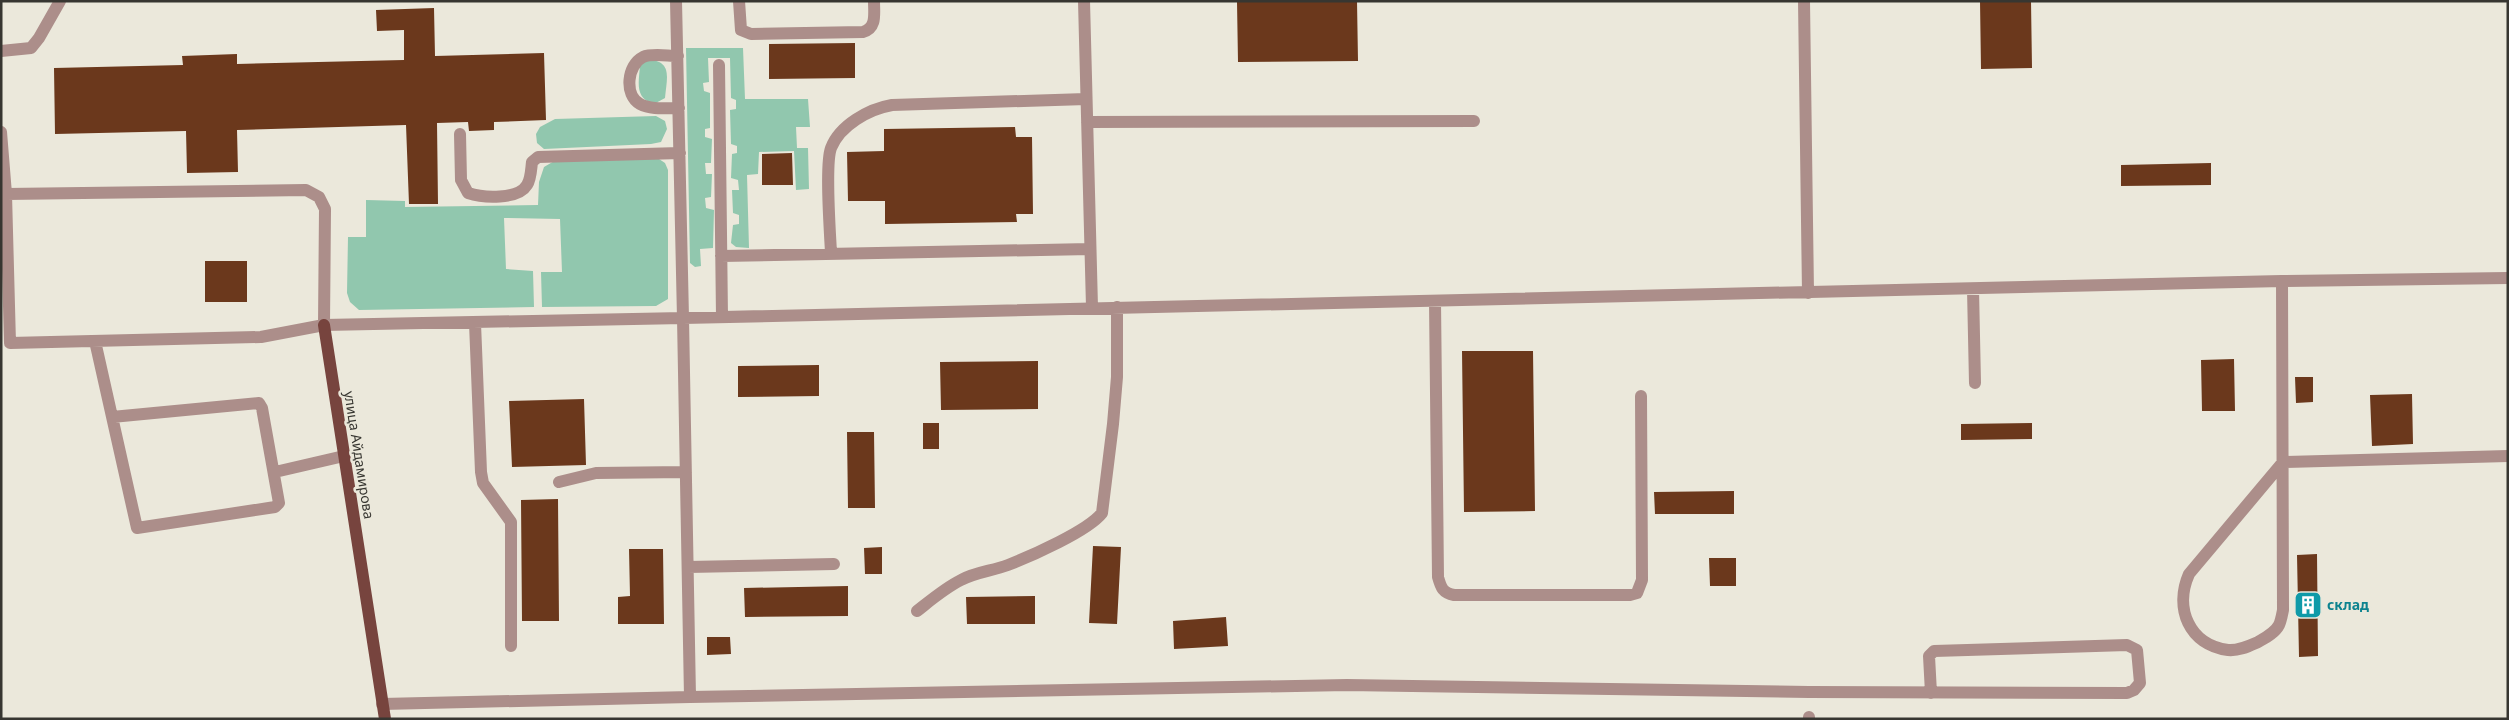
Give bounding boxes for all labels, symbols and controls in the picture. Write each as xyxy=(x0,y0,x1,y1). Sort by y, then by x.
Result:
street label: улица Айдамирова xyxy=(340,390,379,520)
building icon: склад xyxy=(2293,590,2323,620)
place label: склад xyxy=(2327,595,2369,614)

